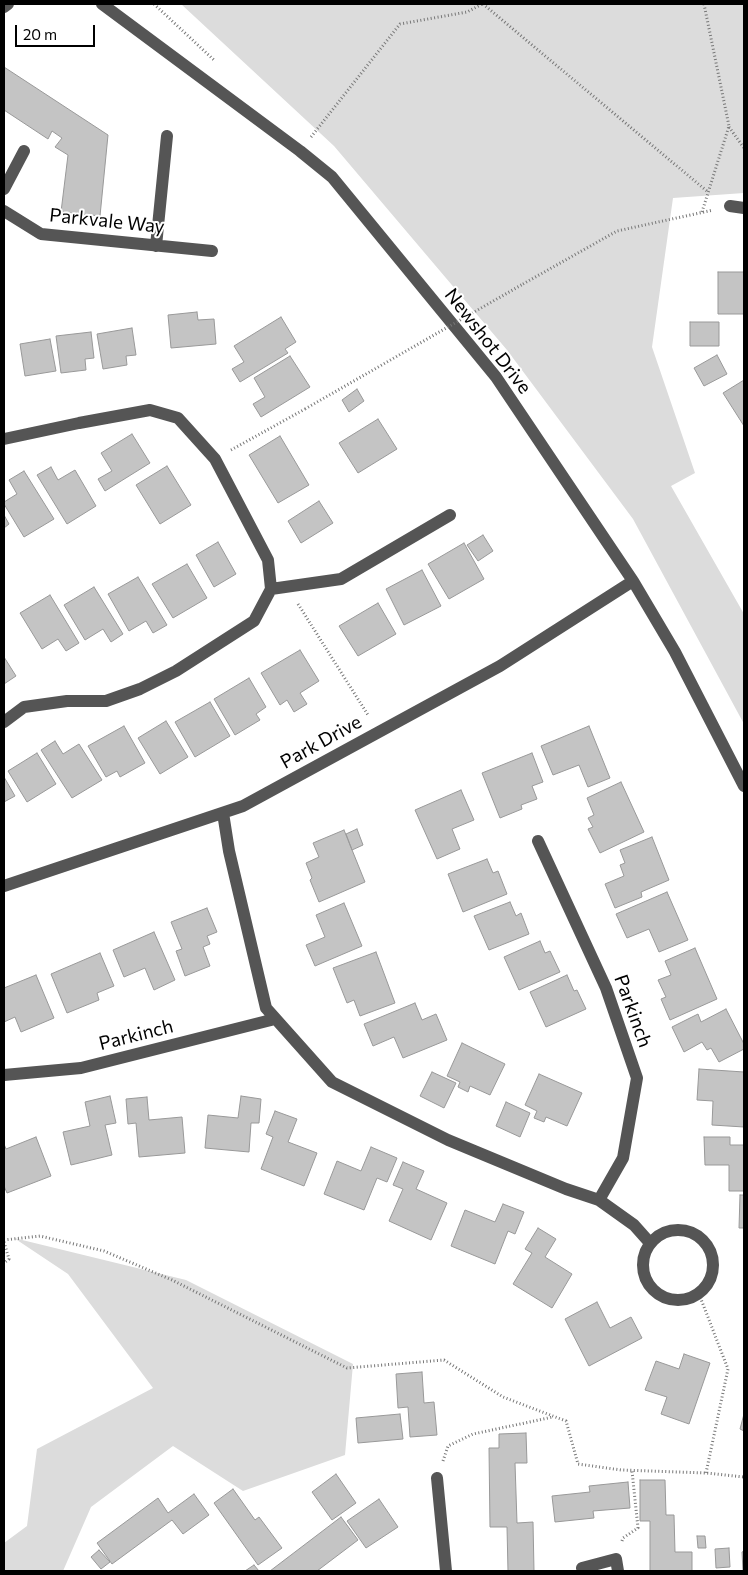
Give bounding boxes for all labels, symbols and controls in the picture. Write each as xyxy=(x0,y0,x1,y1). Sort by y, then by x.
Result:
scale bar xyxy=(18,15,98,47)
text: 20 m xyxy=(23,25,57,43)
street label: Parkvale Way xyxy=(48,204,166,238)
street label: Newshot Drive xyxy=(440,284,536,398)
street label: Park Drive xyxy=(276,710,366,774)
street label: Parkinch xyxy=(609,971,657,1051)
street label: Parkinch xyxy=(96,1015,176,1055)

